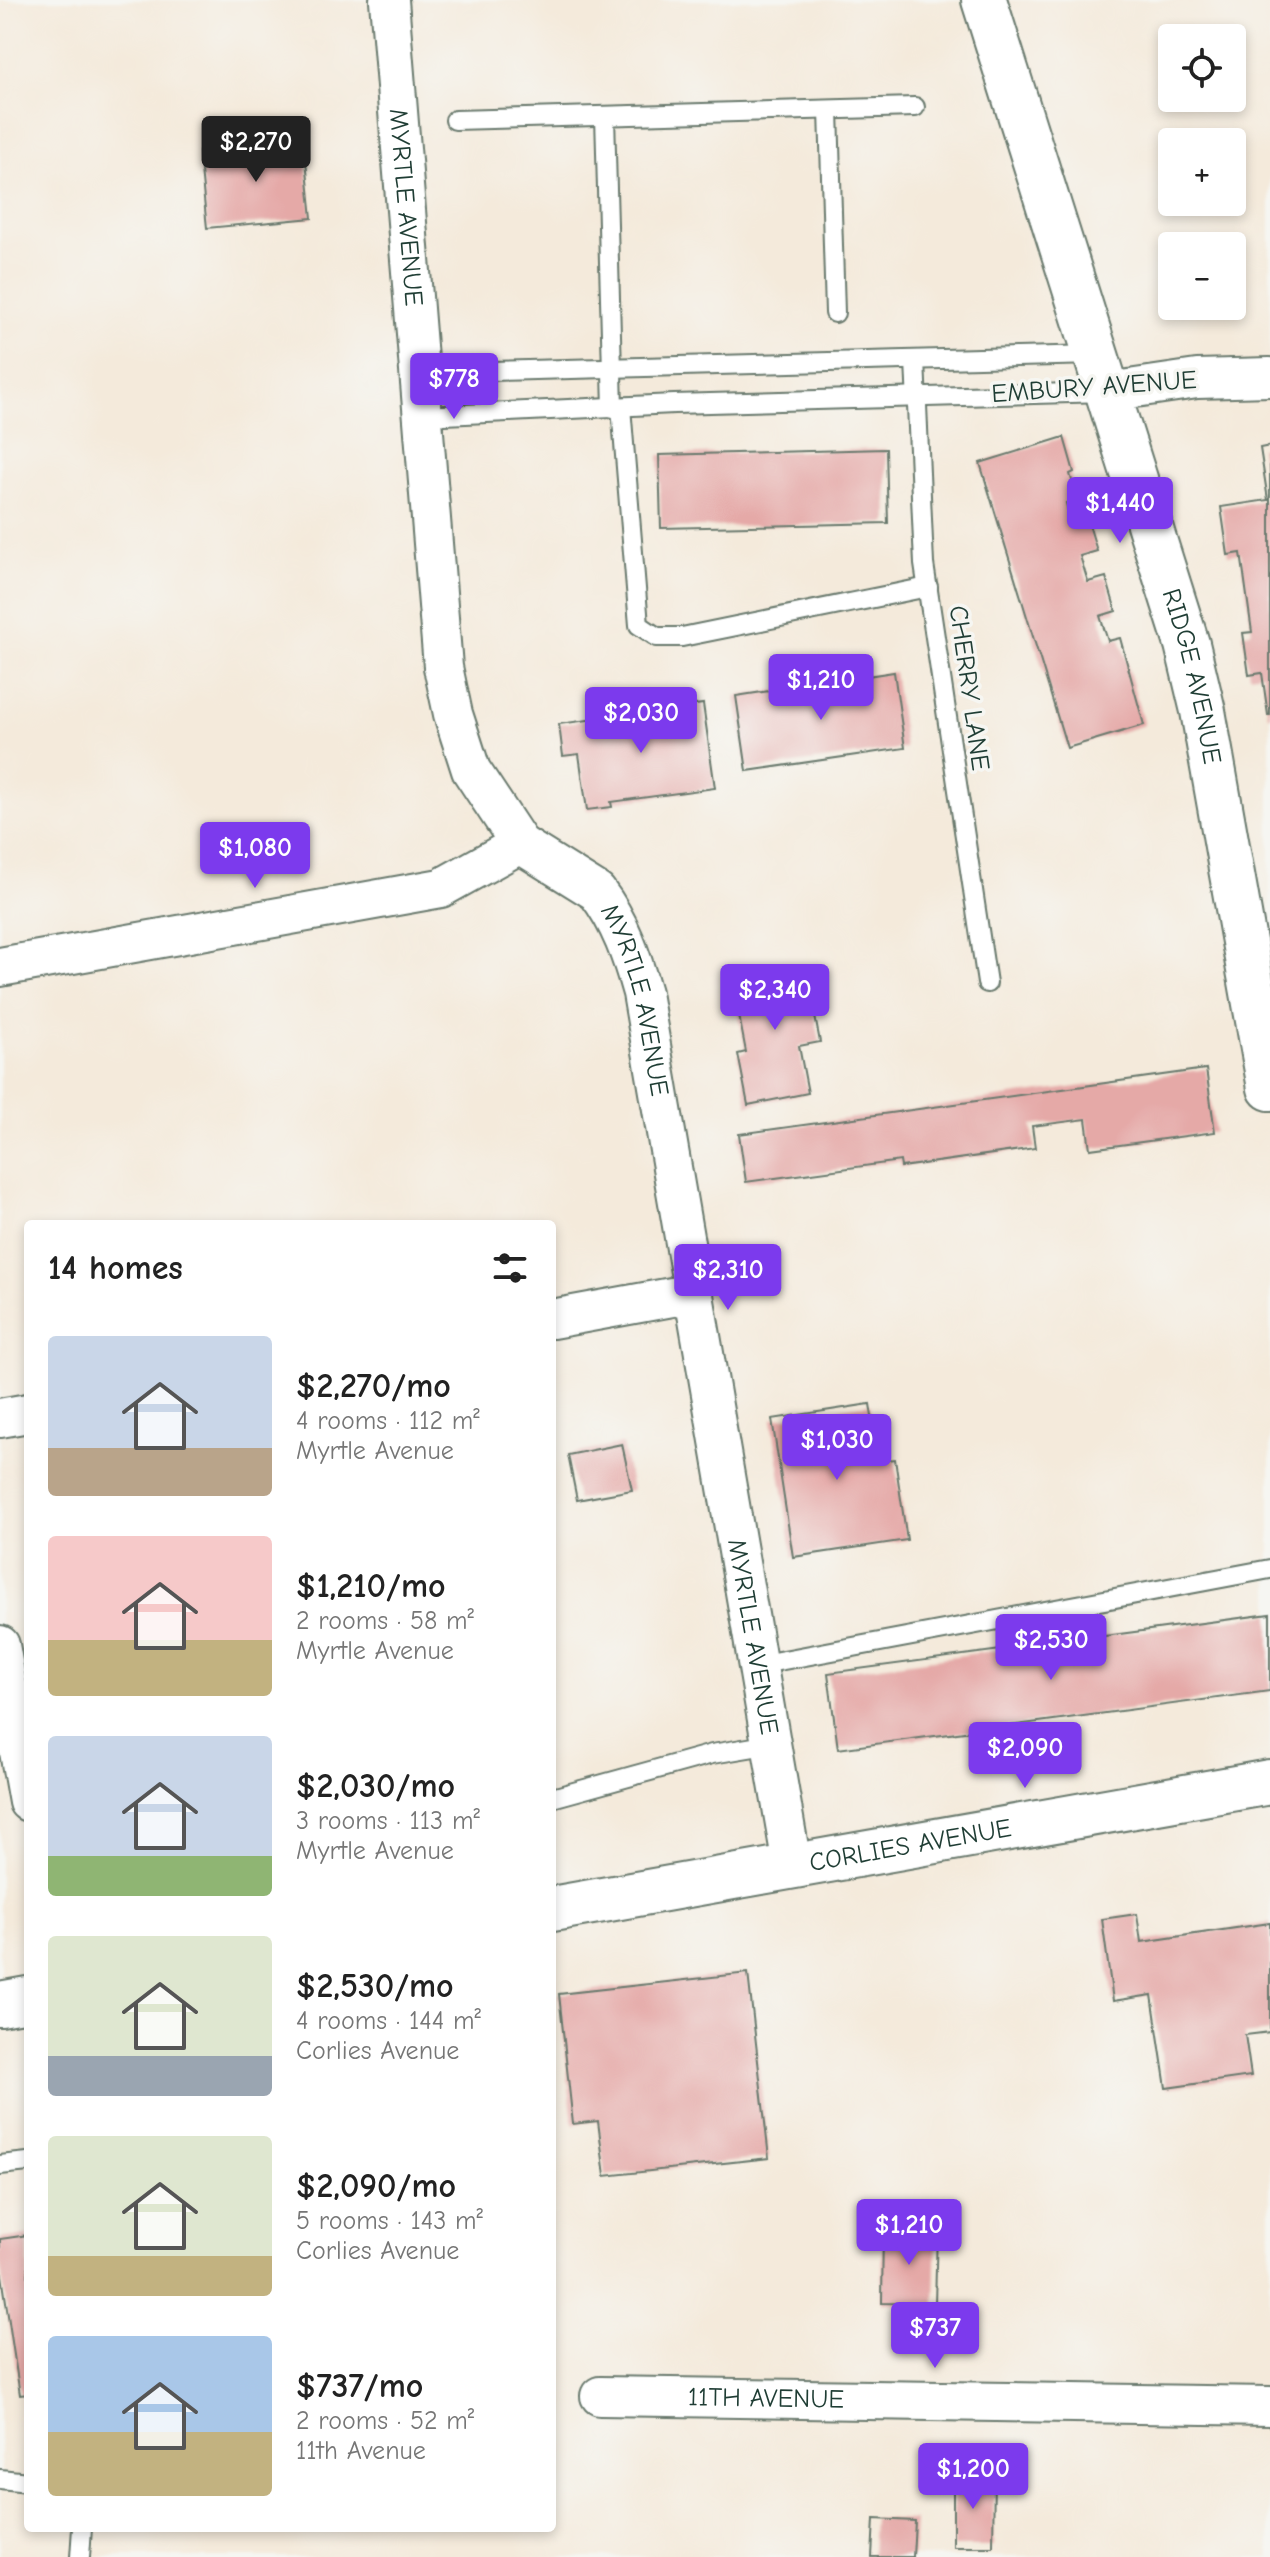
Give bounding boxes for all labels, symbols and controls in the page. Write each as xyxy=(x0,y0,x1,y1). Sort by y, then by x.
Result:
map controls xyxy=(1158,24,1246,320)
button: locate xyxy=(1158,24,1246,112)
street label: MYRTLE AVENUE xyxy=(383,107,429,307)
pin: $2,270 xyxy=(191,116,321,184)
text: $2,270 xyxy=(220,127,292,157)
button: + xyxy=(1158,128,1246,216)
button: − xyxy=(1158,232,1246,320)
pin: $778 xyxy=(407,353,501,421)
text: $778 xyxy=(428,364,480,394)
street label: EMBURY AVENUE xyxy=(990,365,1198,409)
pin: $1,440 xyxy=(1055,477,1185,545)
text: $1,440 xyxy=(1085,488,1155,518)
street label: RIDGE AVENUE xyxy=(1156,585,1227,766)
street label: CHERRY LANE xyxy=(943,603,995,773)
pin: $1,210 xyxy=(756,654,886,722)
text: $1,210 xyxy=(787,665,855,695)
pin: $2,030 xyxy=(576,687,706,755)
text: $2,030 xyxy=(603,698,679,728)
pin: $1,080 xyxy=(190,822,320,890)
text: $1,080 xyxy=(218,833,292,863)
street label: MYRTLE AVENUE xyxy=(594,899,674,1098)
pin: $2,340 xyxy=(710,964,840,1032)
text: $2,340 xyxy=(738,975,812,1005)
pin: $2,310 xyxy=(663,1244,793,1312)
icon: filters xyxy=(488,1246,532,1290)
text: 14 homes xyxy=(48,1248,183,1288)
text: $2,310 xyxy=(692,1255,764,1285)
text: $2,270/mo xyxy=(296,1366,451,1406)
icon: home xyxy=(112,1368,208,1464)
text: 4 rooms · 112 m² xyxy=(296,1406,480,1436)
pin: $1,030 xyxy=(772,1414,902,1482)
text: $1,030 xyxy=(800,1425,874,1455)
text: Myrtle Avenue xyxy=(296,1436,454,1466)
street label: MYRTLE AVENUE xyxy=(721,1537,784,1737)
text: $1,210/mo xyxy=(296,1566,446,1606)
icon: home xyxy=(112,1568,208,1664)
text: 2 rooms · 58 m² xyxy=(296,1606,474,1636)
pin: $2,530 xyxy=(986,1614,1116,1682)
text: $2,530 xyxy=(1013,1625,1089,1655)
text: Myrtle Avenue xyxy=(296,1636,454,1666)
pin: $2,090 xyxy=(960,1722,1090,1790)
text: $2,090 xyxy=(987,1733,1063,1763)
text: $2,030/mo xyxy=(296,1766,455,1806)
icon: home xyxy=(112,1768,208,1864)
text: 3 rooms · 113 m² xyxy=(296,1806,480,1836)
street label: CORLIES AVENUE xyxy=(807,1813,1014,1878)
text: Myrtle Avenue xyxy=(296,1836,454,1866)
text: $2,530/mo xyxy=(296,1966,454,2006)
icon: home xyxy=(112,1968,208,2064)
text: 4 rooms · 144 m² xyxy=(296,2006,481,2036)
text: Corlies Avenue xyxy=(296,2036,459,2066)
text: $2,090/mo xyxy=(296,2166,456,2206)
icon: home xyxy=(112,2168,208,2264)
pin: $1,210 xyxy=(844,2199,974,2267)
text: 5 rooms · 143 m² xyxy=(296,2206,483,2236)
text: $1,210 xyxy=(875,2210,943,2240)
text: Corlies Avenue xyxy=(296,2236,459,2266)
pin: $737 xyxy=(888,2302,982,2370)
text: $737 xyxy=(909,2313,961,2343)
text: $737/mo xyxy=(296,2366,423,2406)
icon: home xyxy=(112,2368,208,2464)
street label: 11TH AVENUE xyxy=(688,2382,844,2415)
text: 2 rooms · 52 m² xyxy=(296,2406,474,2436)
text: 11th Avenue xyxy=(296,2436,426,2466)
pin: $1,200 xyxy=(908,2443,1038,2511)
text: $1,200 xyxy=(936,2454,1010,2484)

